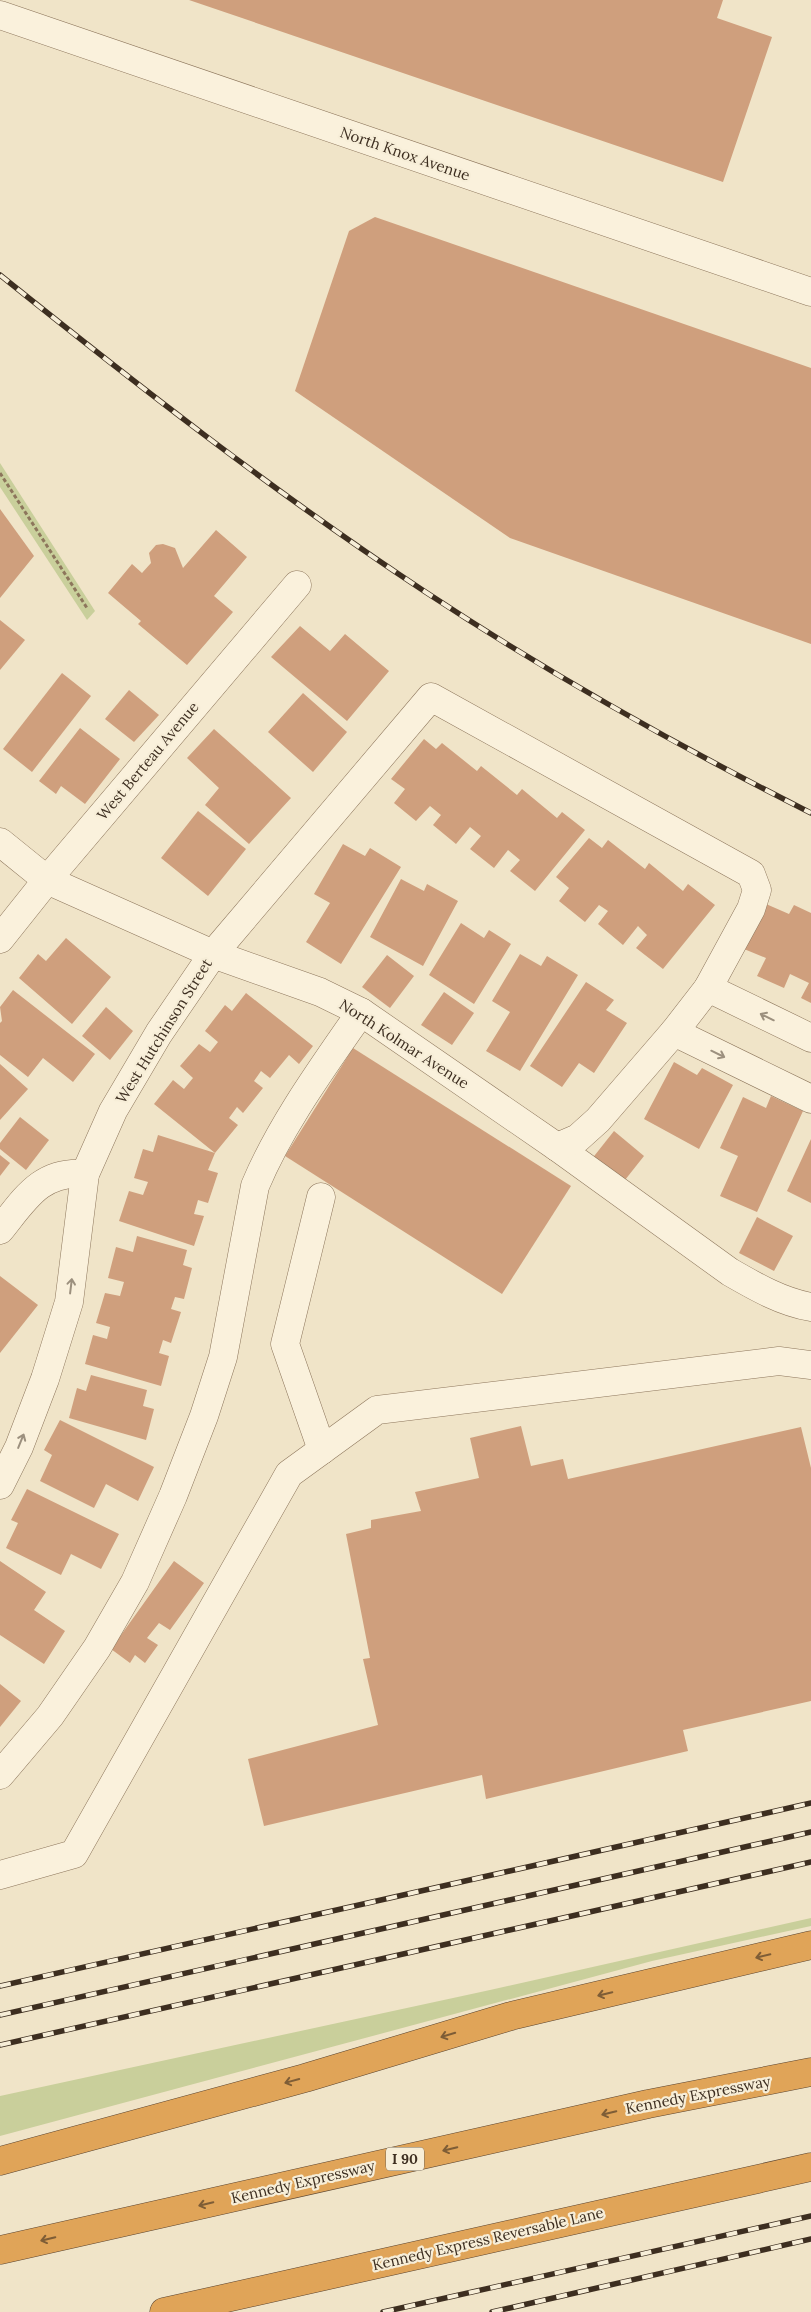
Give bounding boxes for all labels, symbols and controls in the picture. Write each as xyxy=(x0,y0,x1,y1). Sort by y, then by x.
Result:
street label: North Knox Avenue xyxy=(338,122,473,185)
street label: West Berteau Avenue xyxy=(93,698,203,824)
street label: West Hutchinson Street xyxy=(111,955,216,1107)
street label: North Kolmar Avenue xyxy=(336,995,473,1093)
one-way arrow xyxy=(760,1011,775,1021)
one-way arrow xyxy=(710,1050,725,1059)
one-way arrow xyxy=(66,1279,76,1295)
one-way arrow xyxy=(17,1434,26,1449)
one-way arrow xyxy=(756,1952,772,1961)
one-way arrow xyxy=(598,1990,614,1999)
one-way arrow xyxy=(441,2031,457,2041)
street label: Kennedy Expressway xyxy=(624,2071,772,2118)
one-way arrow xyxy=(285,2077,301,2087)
one-way arrow xyxy=(601,2109,617,2118)
one-way arrow xyxy=(443,2145,459,2154)
road number: I 90 xyxy=(386,2148,424,2170)
street label: Kennedy Expressway xyxy=(229,2156,377,2207)
one-way arrow xyxy=(199,2200,215,2209)
street label: Kennedy Express Reversable Lane xyxy=(370,2203,605,2274)
one-way arrow xyxy=(40,2235,56,2245)

